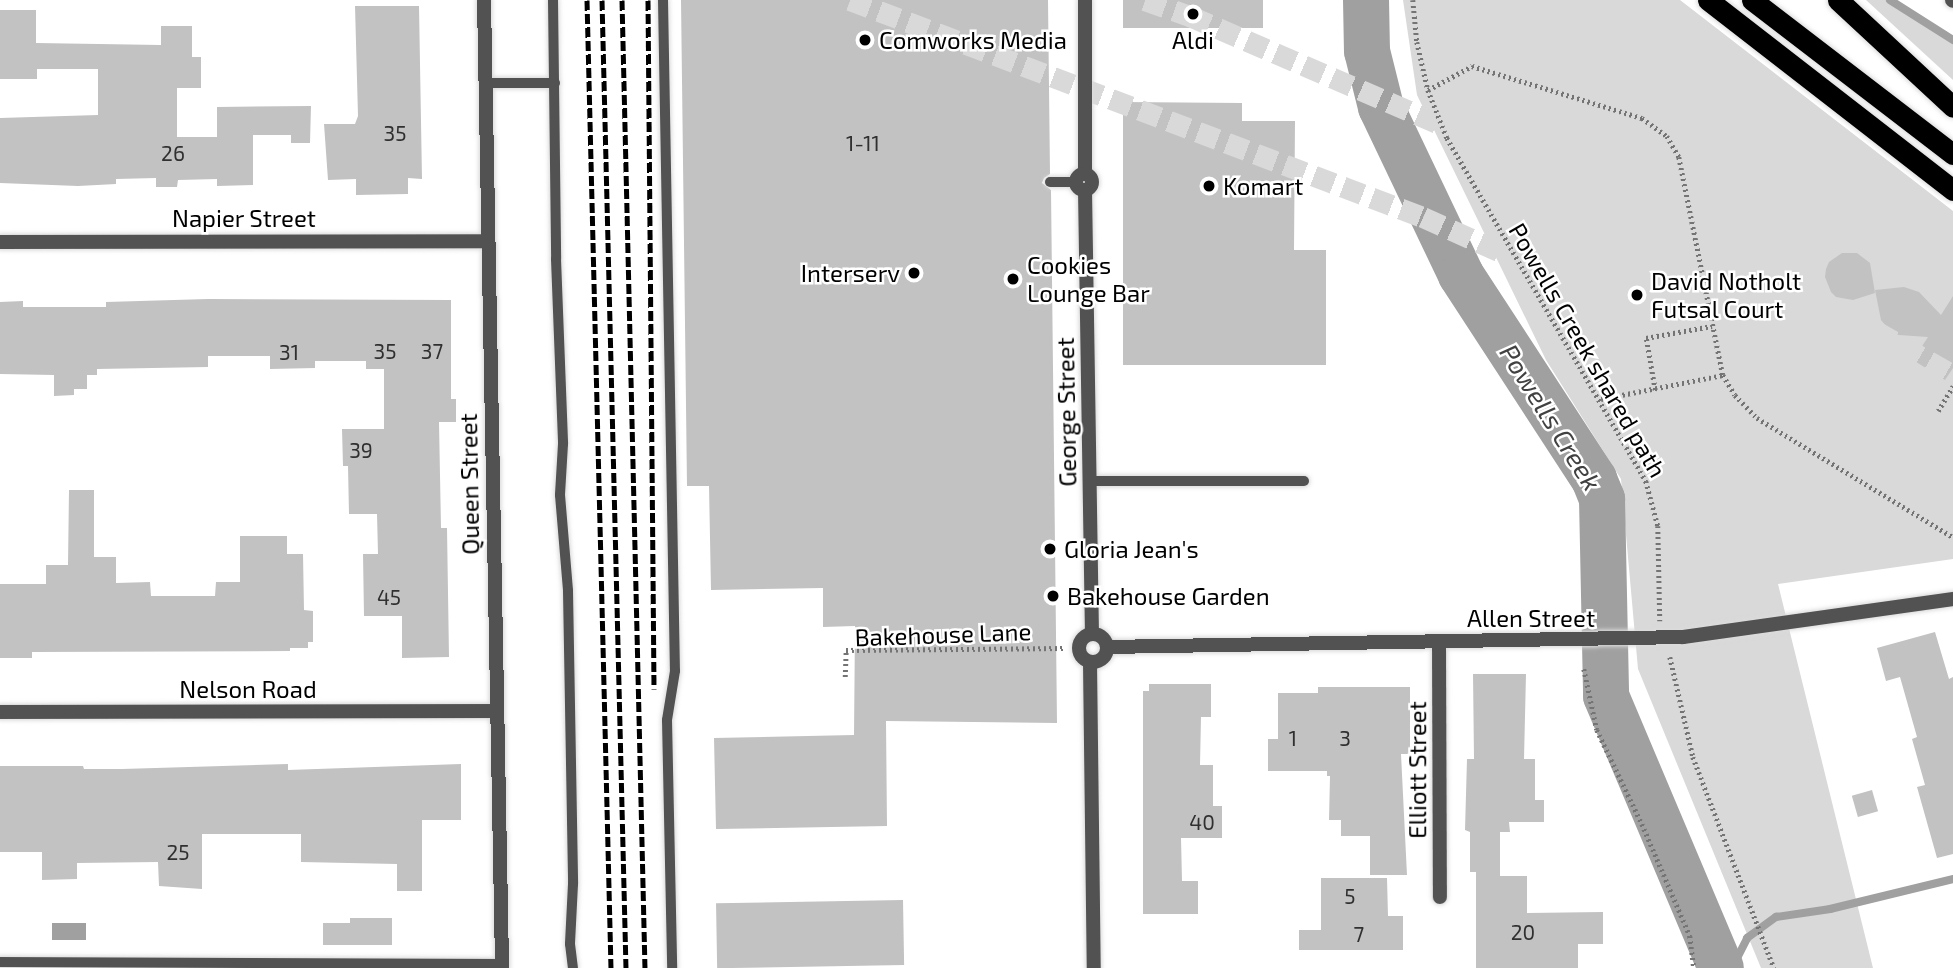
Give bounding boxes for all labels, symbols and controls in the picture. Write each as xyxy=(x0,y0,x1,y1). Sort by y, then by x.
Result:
marker: Aldi xyxy=(1185,6,1201,22)
place label: Comworks Media xyxy=(879,26,1067,54)
place label: Aldi xyxy=(1172,26,1214,54)
marker: Comworks Media xyxy=(857,32,873,48)
house number: 35 xyxy=(384,120,406,146)
house number: 1-11 xyxy=(846,130,880,156)
house number: 26 xyxy=(161,140,185,166)
place label: Komart xyxy=(1223,172,1303,200)
marker: Komart xyxy=(1201,178,1217,194)
street label: Napier Street xyxy=(172,204,316,232)
street label: Powells Creek shared path xyxy=(1503,218,1673,482)
place label: Cookies Lounge Bar xyxy=(1027,251,1150,307)
place label: Interserv xyxy=(801,259,900,287)
marker: Interserv xyxy=(906,265,922,281)
place label: David Notholt Futsal Court xyxy=(1651,267,1801,323)
marker: Cookies Lounge Bar xyxy=(1005,271,1021,287)
marker: David Notholt Futsal Court xyxy=(1629,287,1645,303)
street label: George Street xyxy=(1050,337,1082,487)
house number: 35 xyxy=(374,338,396,364)
house number: 37 xyxy=(421,338,443,364)
water label: Powells Creek xyxy=(1494,338,1608,496)
house number: 31 xyxy=(279,339,299,365)
street label: Queen Street xyxy=(453,413,485,555)
house number: 39 xyxy=(349,437,373,463)
place label: Gloria Jean's xyxy=(1064,535,1199,563)
marker: Gloria Jean's xyxy=(1042,541,1058,557)
place label: Bakehouse Garden xyxy=(1067,582,1270,610)
house number: 45 xyxy=(377,584,401,610)
marker: Bakehouse Garden xyxy=(1045,588,1061,604)
street label: Allen Street xyxy=(1467,604,1595,632)
street label: Bakehouse Lane xyxy=(854,617,1032,651)
street label: Nelson Road xyxy=(179,675,317,703)
street label: Elliott Street xyxy=(1403,701,1431,839)
house number: 1 xyxy=(1289,725,1297,751)
house number: 3 xyxy=(1339,725,1351,751)
house number: 40 xyxy=(1189,809,1215,835)
house number: 25 xyxy=(166,839,190,865)
house number: 5 xyxy=(1344,883,1356,909)
house number: 20 xyxy=(1511,919,1535,945)
house number: 7 xyxy=(1354,921,1364,947)

